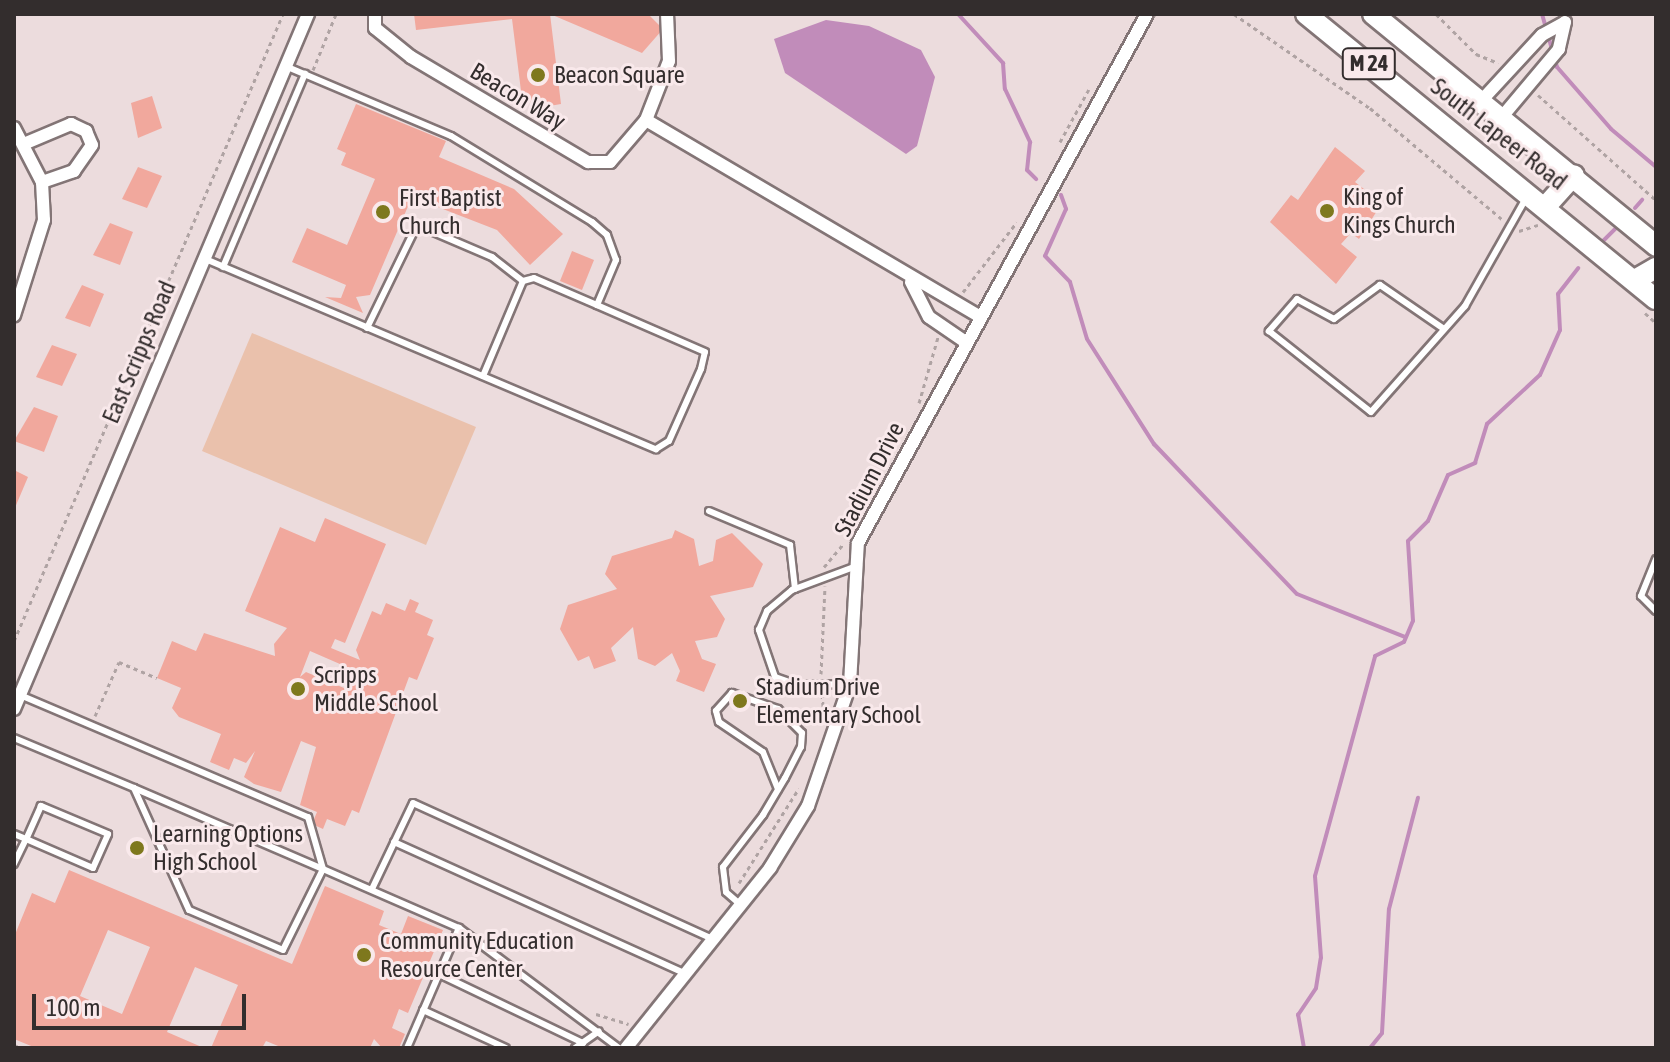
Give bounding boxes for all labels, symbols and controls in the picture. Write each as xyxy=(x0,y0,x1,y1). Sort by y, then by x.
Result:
road number: M 24 xyxy=(1341,46,1397,82)
street label: Beacon Way xyxy=(465,56,571,136)
place label: Beacon Square xyxy=(554,61,685,89)
marker: Beacon Square xyxy=(529,66,547,84)
street label: South Lapeer Road xyxy=(1425,72,1573,196)
place label: King of Kings Church xyxy=(1343,183,1456,239)
place label: First Baptist Church xyxy=(399,184,502,240)
marker: King of Kings Church xyxy=(1318,202,1336,220)
marker: First Baptist Church xyxy=(374,203,392,221)
street label: East Scripps Road xyxy=(96,276,182,428)
street label: Stadium Drive xyxy=(828,417,910,541)
place label: Scripps Middle School xyxy=(314,661,438,717)
place label: Stadium Drive Elementary School xyxy=(756,673,921,729)
marker: Scripps Middle School xyxy=(289,680,307,698)
marker: Stadium Drive Elementary School xyxy=(731,692,749,710)
place label: Learning Options High School xyxy=(153,820,303,876)
marker: Learning Options High School xyxy=(128,839,146,857)
place label: Community Education Resource Center xyxy=(380,927,574,983)
marker: Community Education Resource Center xyxy=(355,946,373,964)
scale bar xyxy=(36,978,250,1028)
text: 100 m xyxy=(46,994,100,1021)

